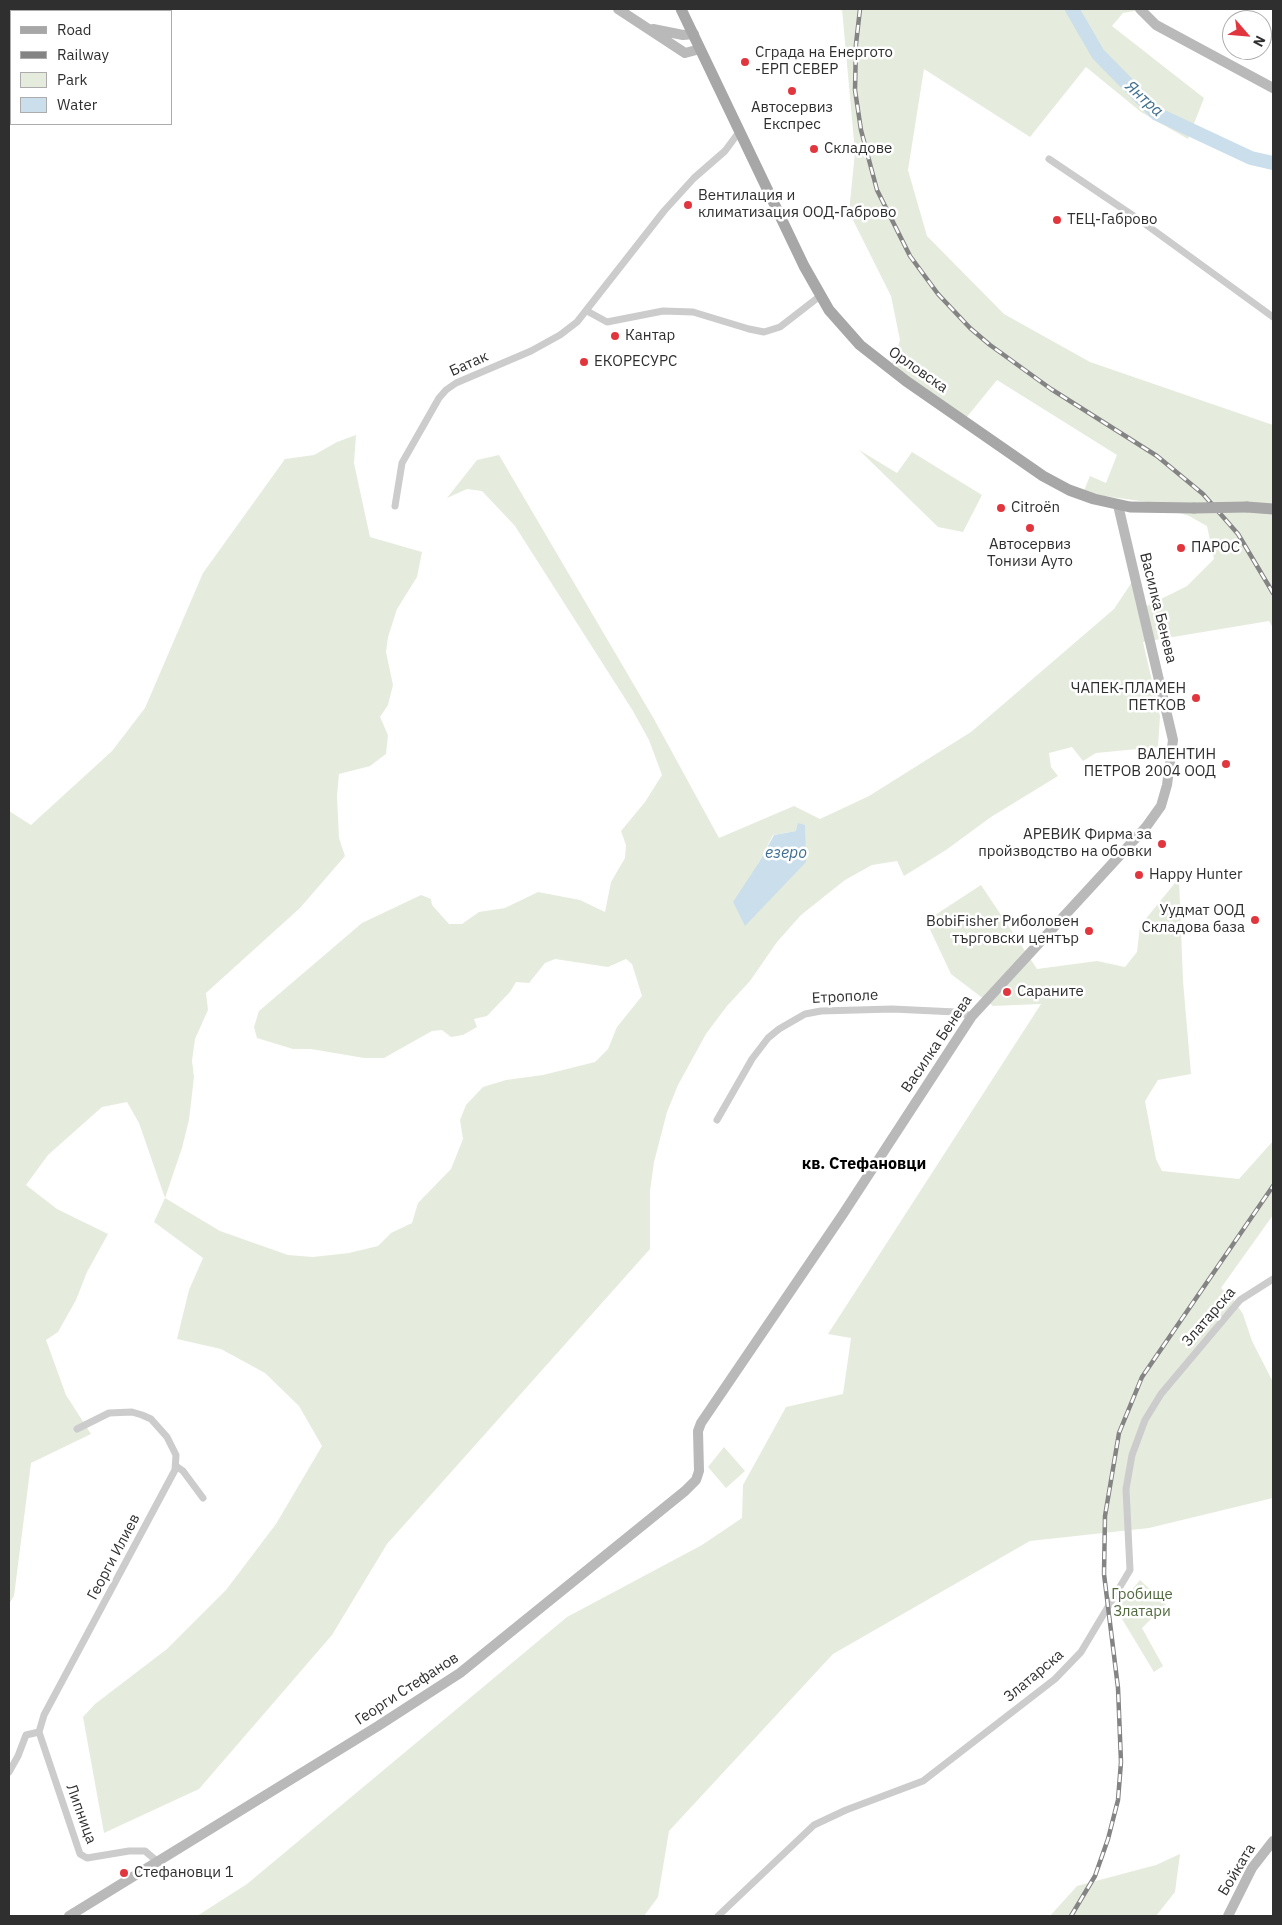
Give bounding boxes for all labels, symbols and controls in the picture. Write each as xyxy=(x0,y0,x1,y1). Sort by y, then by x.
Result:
legend xyxy=(10,10,172,125)
north arrow xyxy=(1222,10,1272,60)
text: Road xyxy=(57,20,92,39)
text: N xyxy=(1249,33,1270,50)
place label: Сграда на Енергото -ЕРП СЕВЕР xyxy=(755,44,893,79)
text: Railway xyxy=(57,45,109,64)
marker: Сграда на Енергото -ЕРП СЕВЕР xyxy=(739,56,751,68)
text: Park xyxy=(57,70,87,89)
water label: Янтра xyxy=(1121,77,1167,121)
marker: Автосервиз Експрес xyxy=(786,85,798,97)
text: Water xyxy=(57,95,97,114)
place label: Автосервиз Експрес xyxy=(751,99,833,134)
place label: Складове xyxy=(824,140,892,158)
marker: Складове xyxy=(808,143,820,155)
place label: Вентилация и климатизация ООД-Габрово xyxy=(698,187,896,222)
marker: Вентилация и климатизация ООД-Габрово xyxy=(682,199,694,211)
place label: ТЕЦ-Габрово xyxy=(1067,211,1157,229)
marker: ТЕЦ-Габрово xyxy=(1051,214,1063,226)
place label: Кантар xyxy=(625,327,675,345)
marker: Кантар xyxy=(609,330,621,342)
street label: Орловска xyxy=(885,343,951,397)
street label: Батак xyxy=(447,348,491,380)
place label: ЕКОРЕСУРС xyxy=(594,353,677,371)
marker: ЕКОРЕСУРС xyxy=(578,356,590,368)
place label: Citroën xyxy=(1011,499,1060,517)
marker: Citroën xyxy=(995,502,1007,514)
marker: Автосервиз Тонизи Ауто xyxy=(1024,522,1036,534)
place label: Автосервиз Тонизи Ауто xyxy=(987,536,1073,571)
place label: ПАРОС xyxy=(1191,539,1240,557)
marker: ПАРОС xyxy=(1175,542,1187,554)
street label: Василка Бенева xyxy=(1136,551,1180,665)
place label: ЧАПЕК-ПЛАМЕН ПЕТКОВ xyxy=(1071,680,1186,715)
marker: ЧАПЕК-ПЛАМЕН ПЕТКОВ xyxy=(1190,692,1202,704)
place label: ВАЛЕНТИН ПЕТРОВ 2004 ООД xyxy=(1084,746,1216,781)
marker: ВАЛЕНТИН ПЕТРОВ 2004 ООД xyxy=(1220,758,1232,770)
place label: АРЕВИК Фирма за пройзводство на обовки xyxy=(978,826,1152,861)
marker: АРЕВИК Фирма за пройзводство на обовки xyxy=(1156,838,1168,850)
water label: езеро xyxy=(765,843,807,863)
place label: Happy Hunter xyxy=(1149,866,1243,884)
marker: Happy Hunter xyxy=(1133,869,1145,881)
place label: Уудмат ООД Складова база xyxy=(1141,902,1245,937)
place label: BobiFisher Риболовен търговски център xyxy=(926,913,1079,948)
marker: Уудмат ООД Складова база xyxy=(1249,914,1261,926)
marker: BobiFisher Риболовен търговски център xyxy=(1083,925,1095,937)
place label: Сараните xyxy=(1017,983,1084,1001)
street label: Етрополе xyxy=(811,986,879,1008)
marker: Сараните xyxy=(1001,986,1013,998)
street label: Василка Бенева xyxy=(898,992,976,1096)
district label: кв. Стефановци xyxy=(802,1154,926,1174)
street label: Златарска xyxy=(1178,1284,1240,1350)
street label: Георги Илиев xyxy=(84,1511,144,1603)
park label: Гробище Златари xyxy=(1111,1586,1173,1621)
street label: Златарска xyxy=(1001,1646,1067,1706)
street label: Георги Стефанов xyxy=(352,1649,462,1729)
street label: Липница xyxy=(62,1782,100,1846)
street label: Бойката xyxy=(1214,1841,1260,1899)
place label: Стефановци 1 xyxy=(134,1864,234,1882)
marker: Стефановци 1 xyxy=(118,1867,130,1879)

